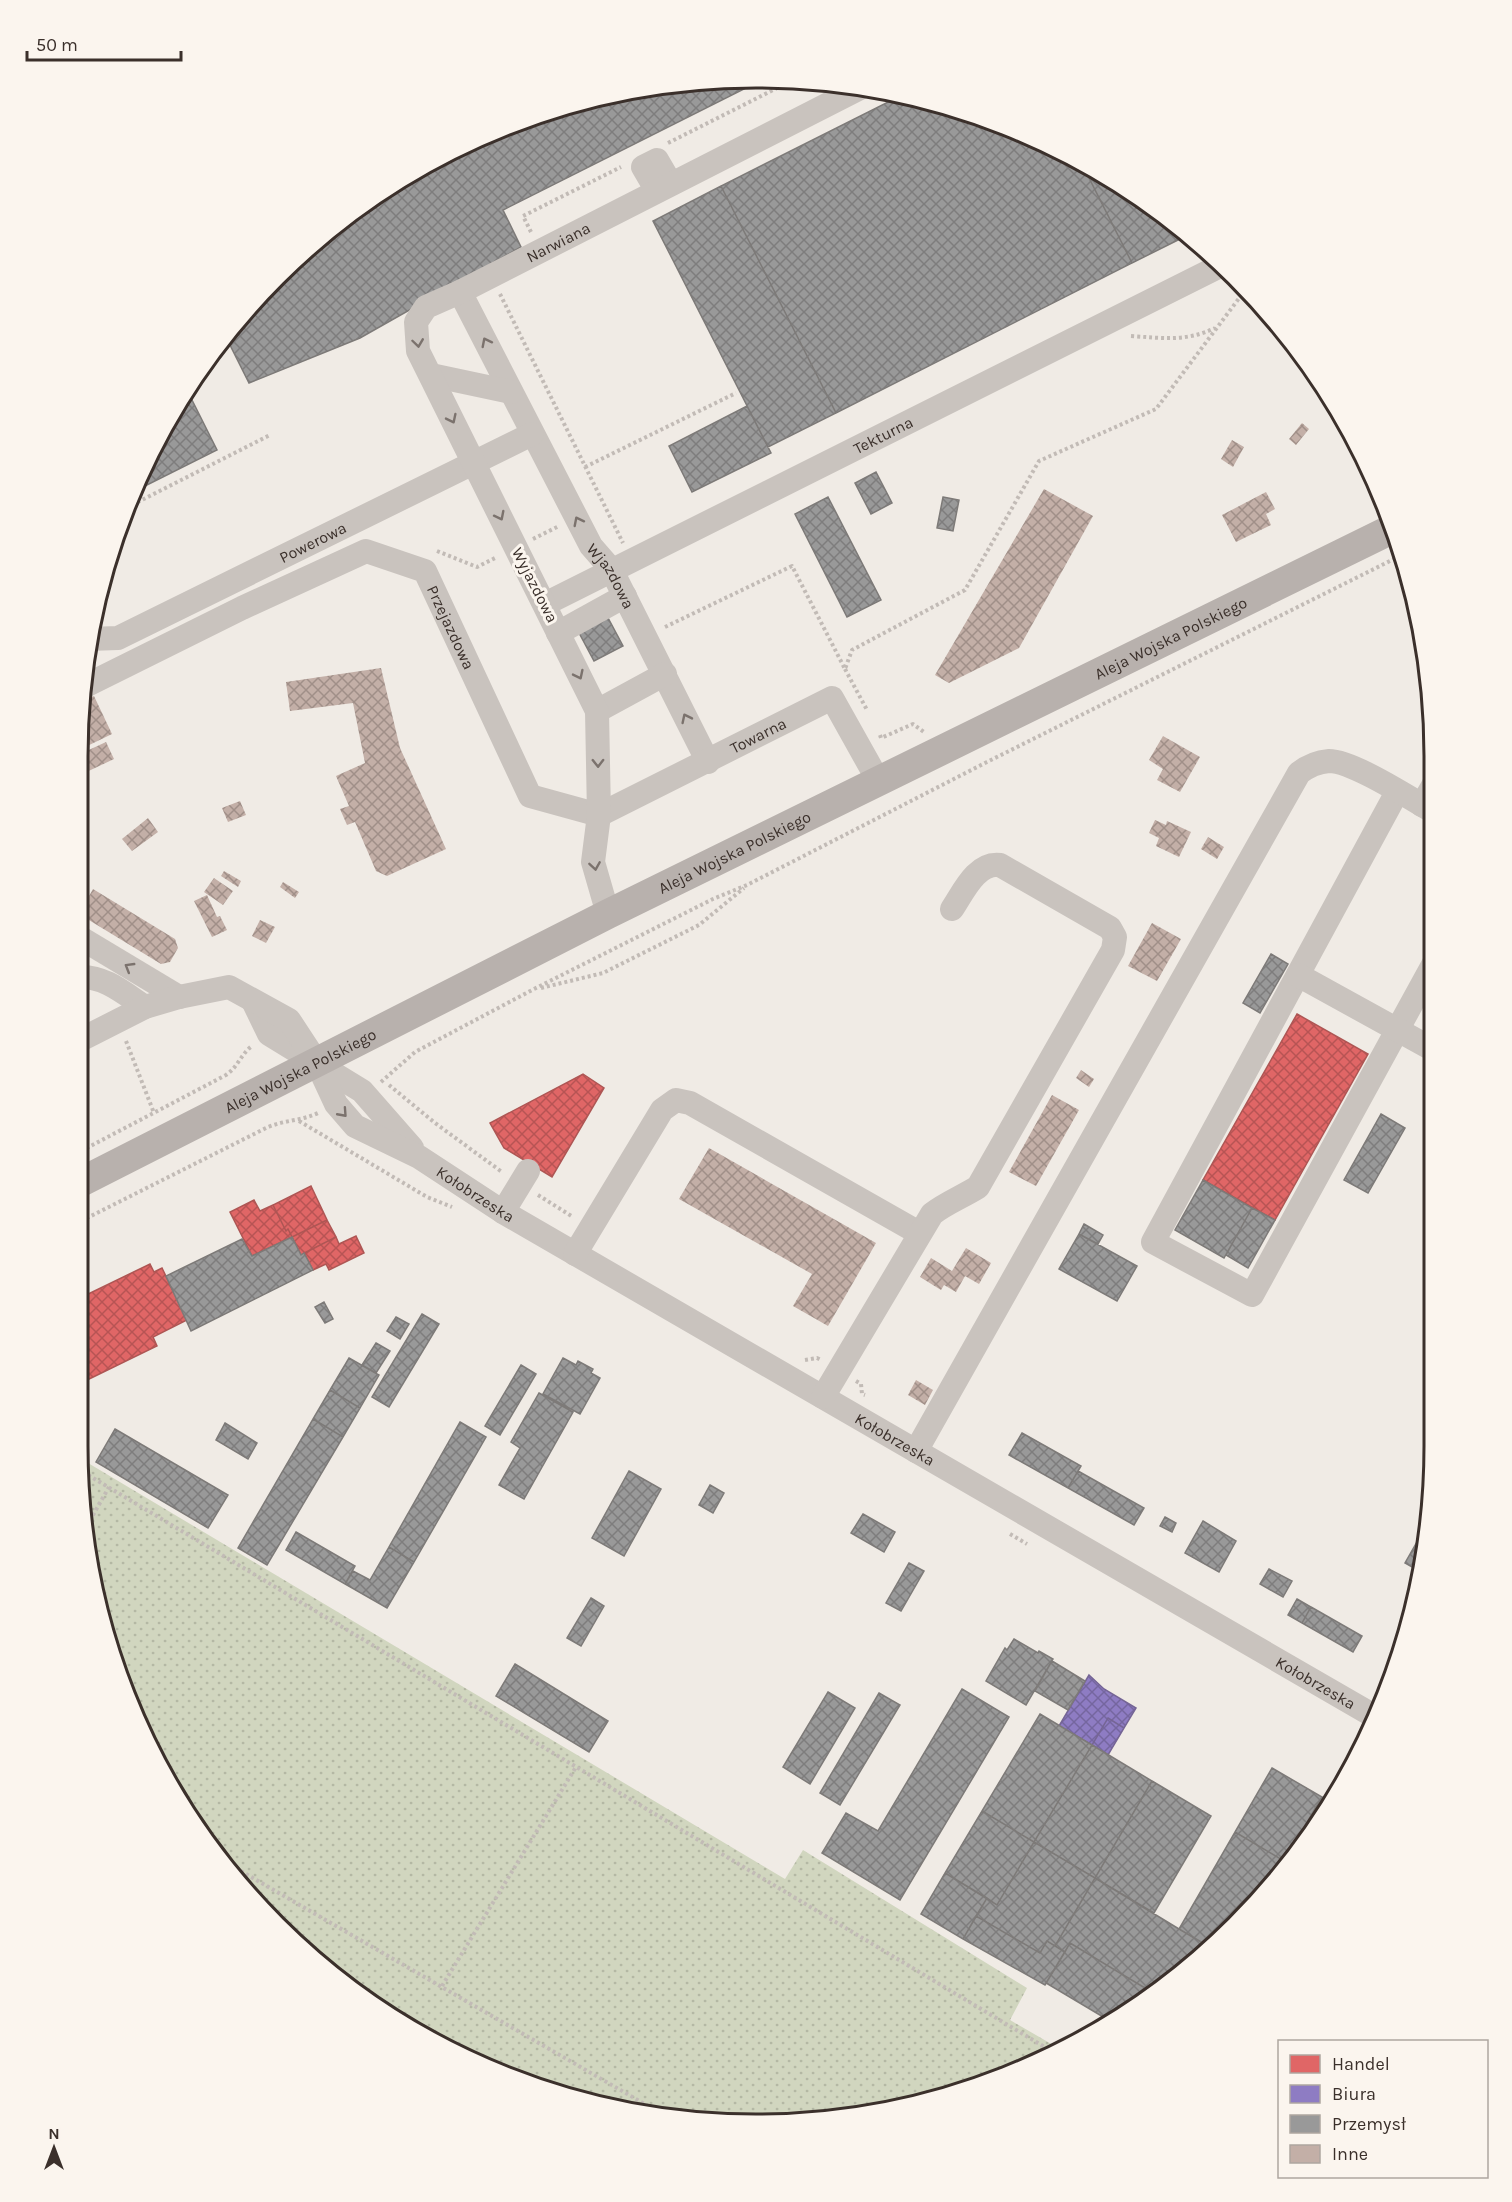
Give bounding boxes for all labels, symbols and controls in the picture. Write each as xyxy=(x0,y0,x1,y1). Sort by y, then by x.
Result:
scale bar xyxy=(27,24,182,62)
text: 50 m xyxy=(36,34,78,56)
street label: Narwiana xyxy=(523,218,593,266)
one-way arrow xyxy=(482,337,493,348)
one-way arrow xyxy=(412,339,424,348)
street label: Tekturna xyxy=(850,412,916,458)
one-way arrow xyxy=(445,413,457,424)
one-way arrow xyxy=(492,509,504,520)
one-way arrow xyxy=(574,517,585,528)
street label: Powerowa xyxy=(276,518,349,567)
street label: Wjazdowa xyxy=(583,539,639,612)
street label: Wyjazdowa xyxy=(508,544,562,626)
street label: Przejazdowa xyxy=(423,582,479,672)
street label: Aleja Wojska Polskiego xyxy=(1091,592,1250,683)
one-way arrow xyxy=(572,669,584,680)
one-way arrow xyxy=(682,713,694,724)
street label: Towarna xyxy=(727,713,789,757)
one-way arrow xyxy=(592,759,604,768)
street label: Aleja Wojska Polskiego xyxy=(655,806,814,897)
one-way arrow xyxy=(588,860,601,870)
one-way arrow xyxy=(125,963,135,974)
street label: Aleja Wojska Polskiego xyxy=(221,1024,379,1117)
one-way arrow xyxy=(336,1106,347,1116)
street label: Kołobrzeska xyxy=(433,1162,518,1226)
street label: Kołobrzeska xyxy=(852,1408,938,1469)
street label: Kołobrzeska xyxy=(1273,1652,1359,1713)
legend xyxy=(1278,2040,1488,2178)
text: Handel xyxy=(1332,2053,1390,2075)
text: Biura xyxy=(1332,2083,1376,2105)
text: Przemysł xyxy=(1332,2113,1406,2135)
north arrow xyxy=(24,2118,84,2178)
text: N xyxy=(48,2124,60,2143)
text: Inne xyxy=(1332,2143,1368,2165)

